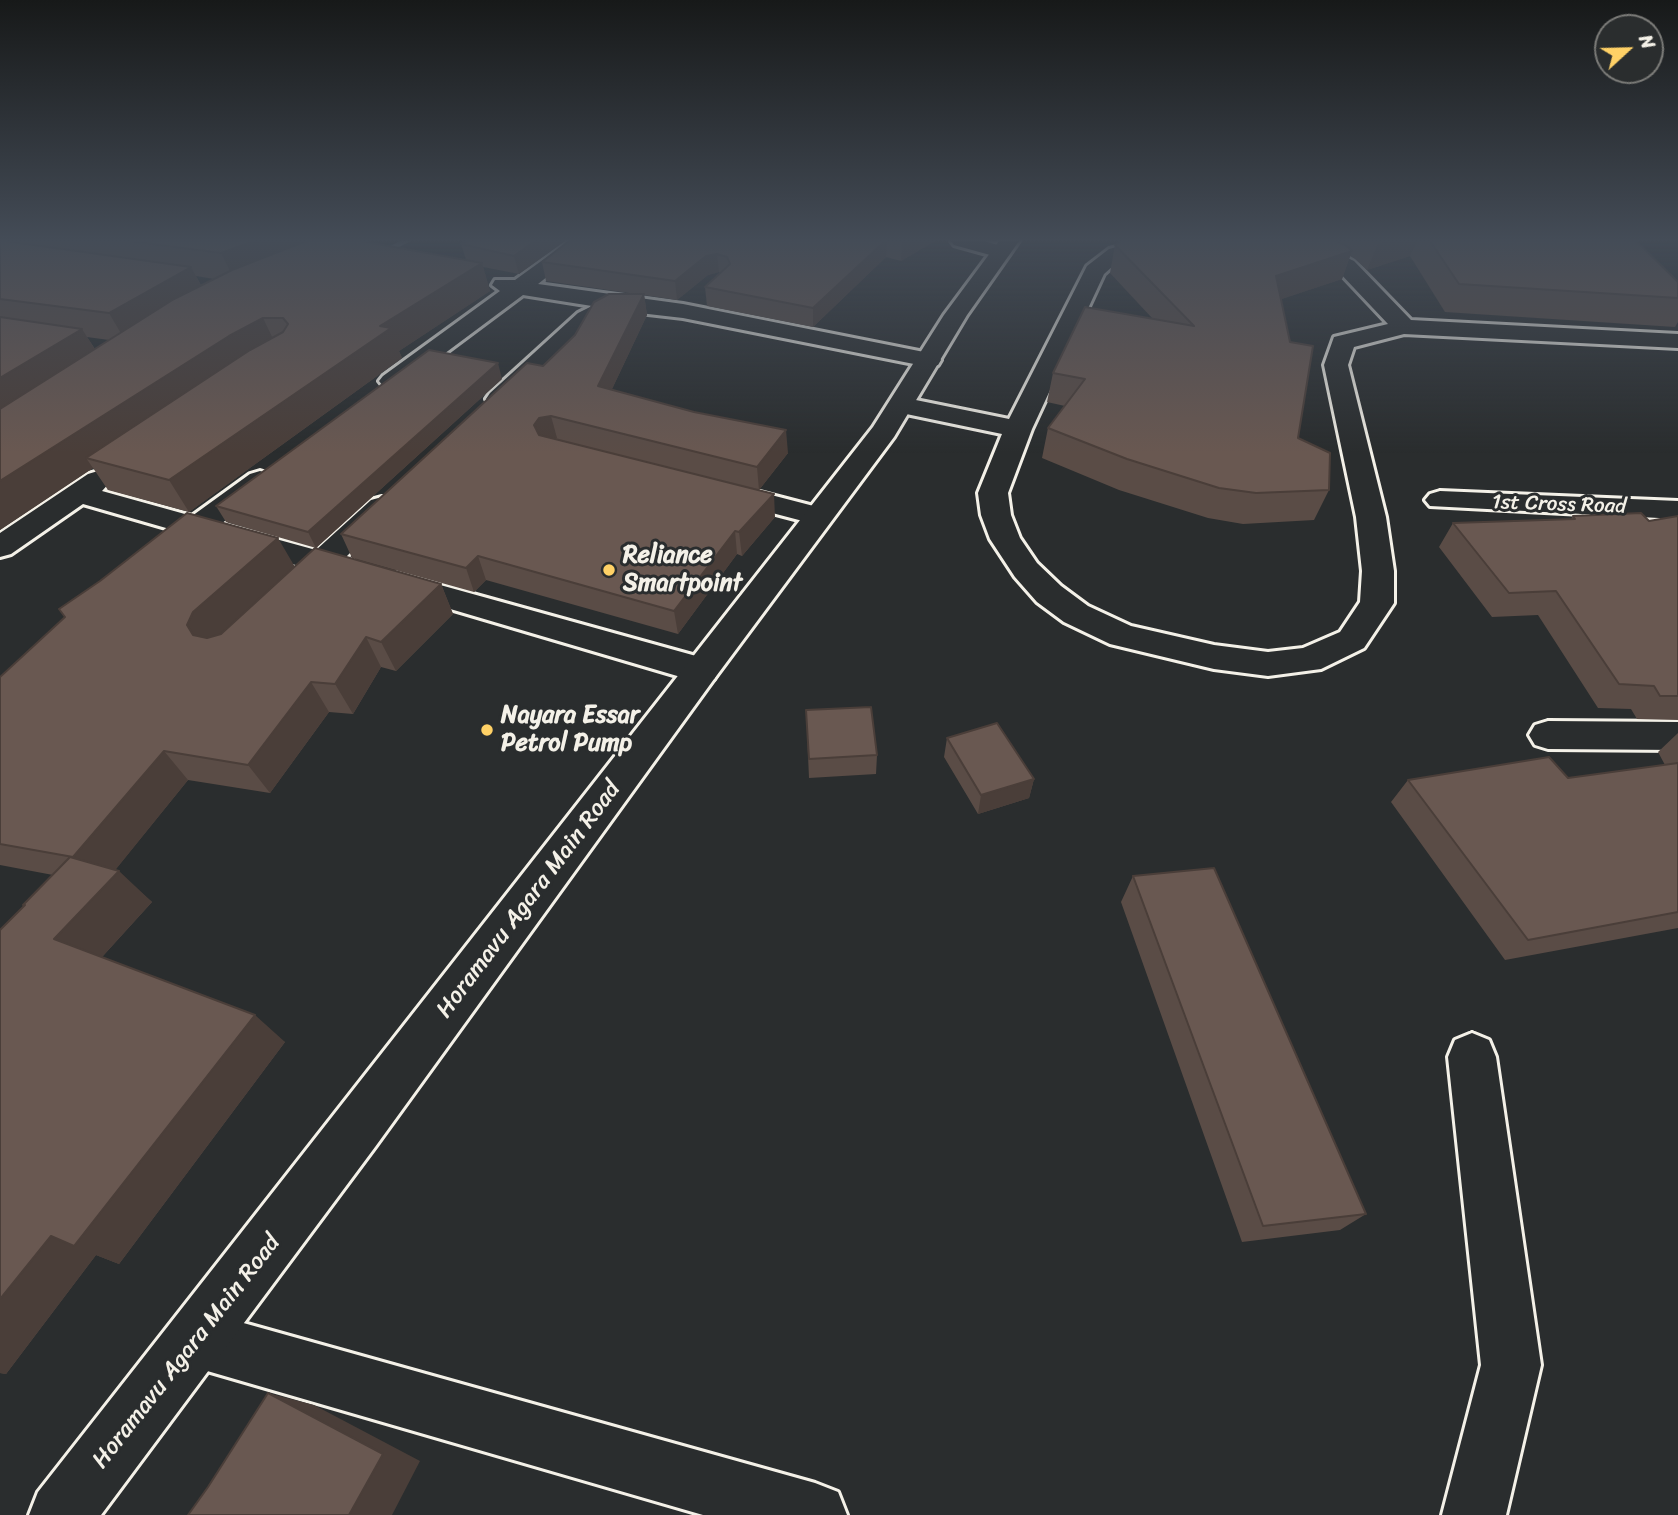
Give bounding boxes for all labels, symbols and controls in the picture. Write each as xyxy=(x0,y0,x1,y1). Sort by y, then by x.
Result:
north arrow xyxy=(1594,14,1664,84)
text: N xyxy=(1629,29,1665,54)
street label: 1st Cross Road xyxy=(1491,490,1627,520)
place label: Reliance Smartpoint xyxy=(623,542,742,598)
marker: Reliance Smartpoint xyxy=(601,562,617,578)
place label: Nayara Essar Petrol Pump xyxy=(501,702,640,758)
marker: Nayara Essar Petrol Pump xyxy=(479,722,495,738)
street label: Horamavu Agara Main Road xyxy=(431,776,627,1024)
street label: Horamavu Agara Main Road xyxy=(87,1229,287,1475)

